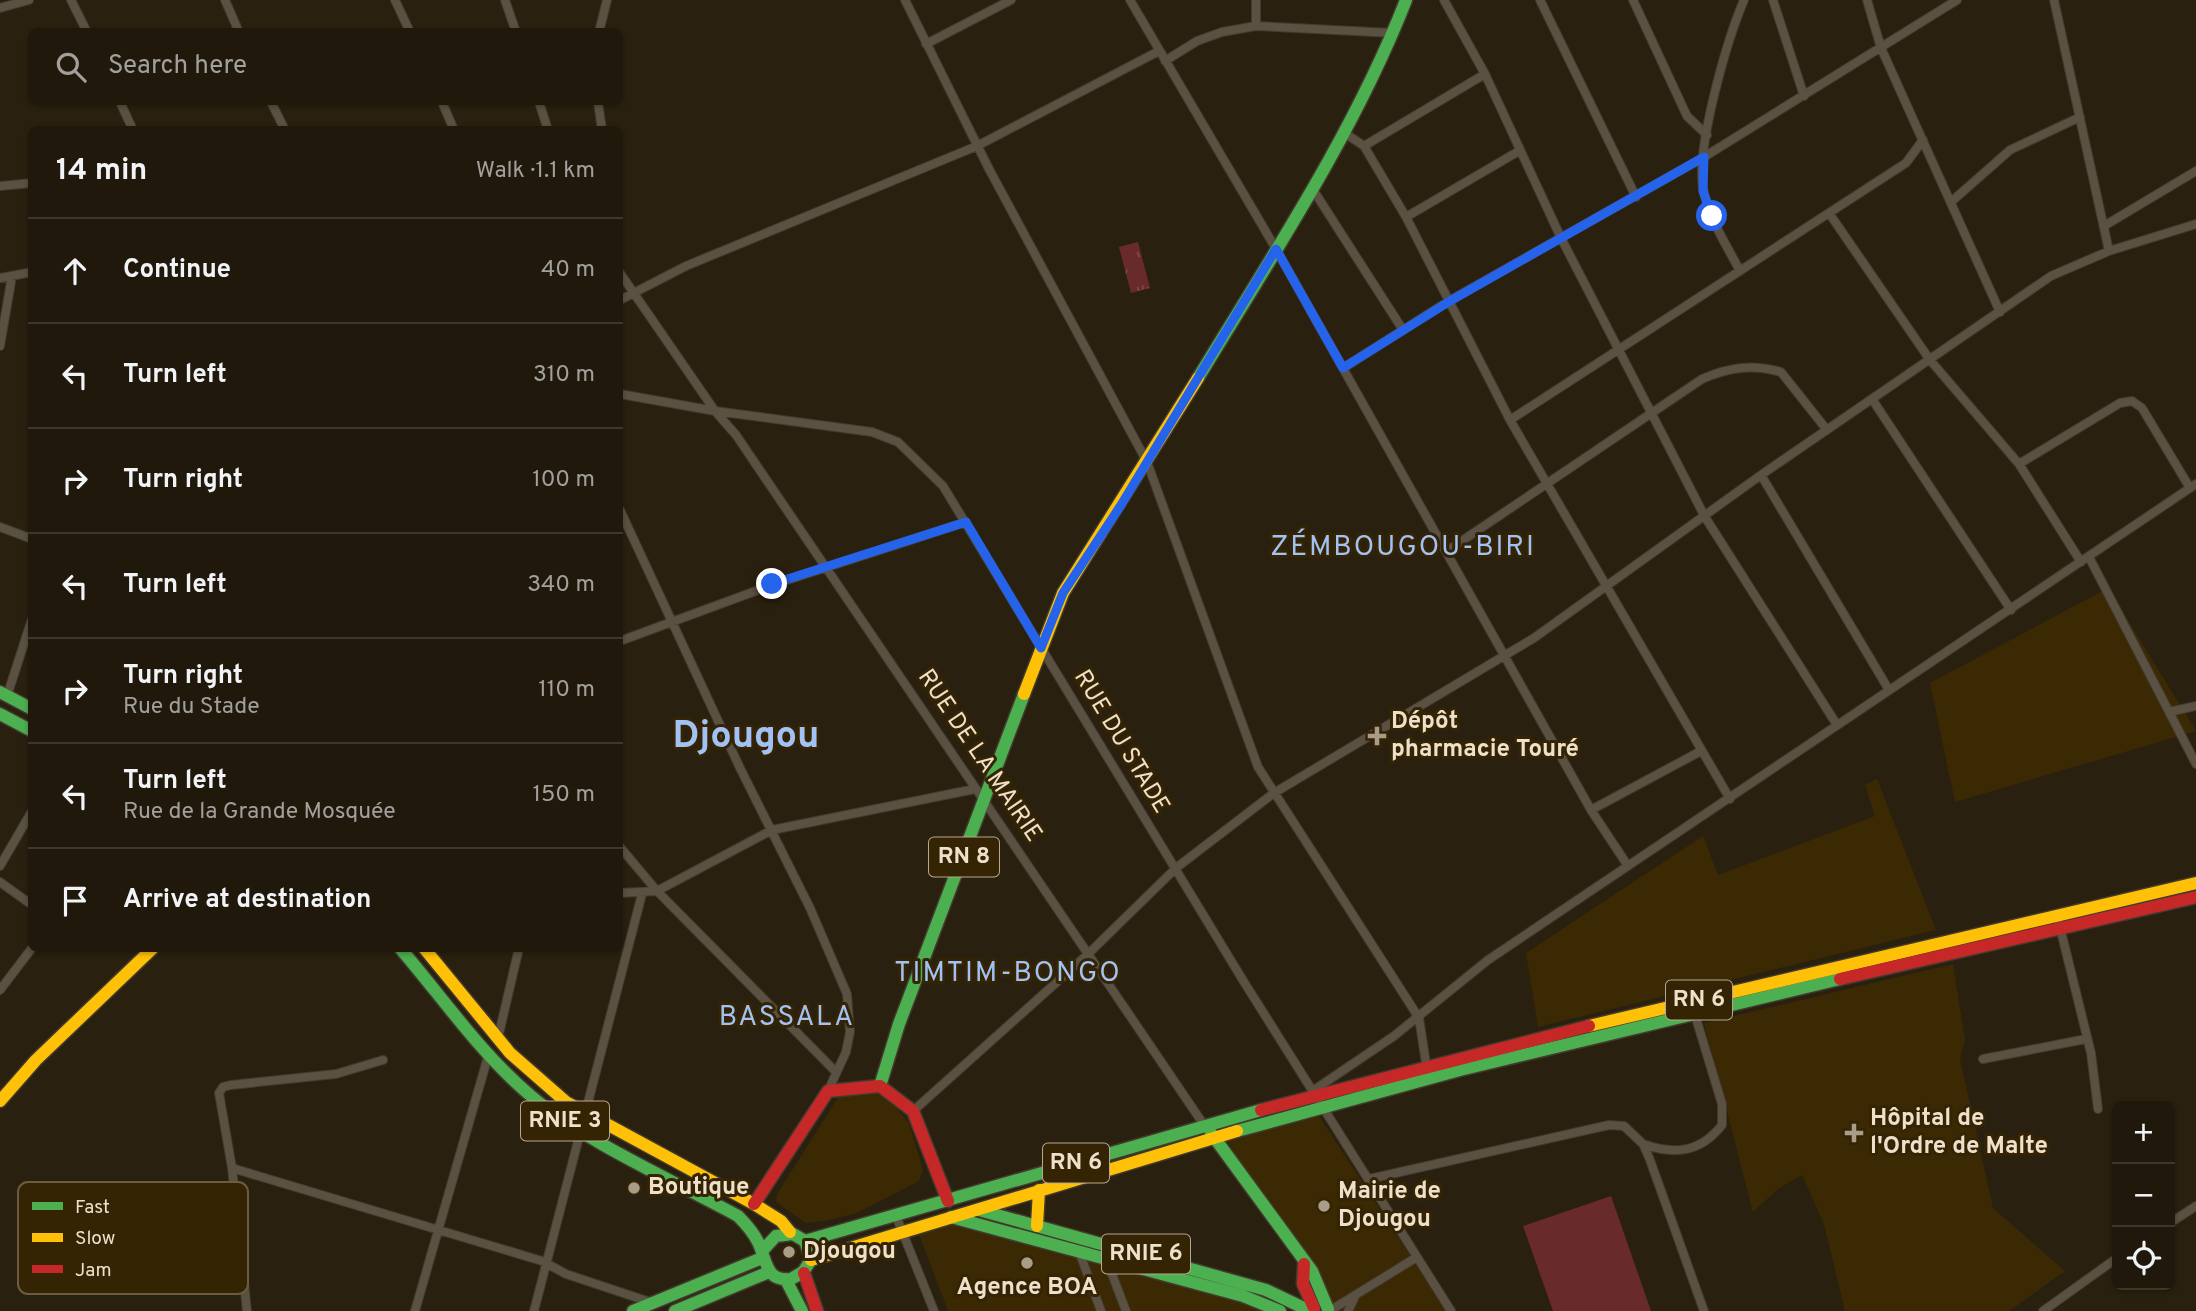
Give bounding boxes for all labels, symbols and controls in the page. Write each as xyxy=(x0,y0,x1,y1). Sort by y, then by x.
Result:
search box xyxy=(28,28,623,105)
icon: search xyxy=(52,48,90,86)
text: Search here xyxy=(108,50,247,83)
text: 14 min xyxy=(56,153,147,190)
text: Walk · 1.1 km xyxy=(476,157,595,186)
route start xyxy=(1696,200,1727,231)
icon: ahead xyxy=(56,252,94,290)
text: Continue xyxy=(123,254,231,287)
text: 40 m xyxy=(541,256,595,285)
icon: left xyxy=(56,357,94,395)
text: Turn left xyxy=(123,359,227,392)
text: 310 m xyxy=(533,361,595,390)
icon: right xyxy=(56,462,94,500)
text: Turn right xyxy=(123,464,243,497)
text: 100 m xyxy=(532,466,595,495)
district label: ZÉMBOUGOU-BIRI xyxy=(1270,528,1536,566)
icon: left xyxy=(56,567,94,605)
route end xyxy=(756,568,787,599)
text: Turn left xyxy=(123,569,227,602)
text: 340 m xyxy=(527,571,595,600)
text: Turn right xyxy=(123,660,243,693)
street label: RUE DE LA MAIRIE xyxy=(910,664,1048,848)
street label: RUE DU STADE xyxy=(1066,665,1176,819)
icon: right xyxy=(56,672,94,710)
text: 110 m xyxy=(538,676,595,705)
text: Rue du Stade xyxy=(123,693,260,722)
place label: Dépôt pharmacie Touré xyxy=(1391,707,1579,765)
district label: Djougou xyxy=(672,713,820,762)
marker: Dépôt pharmacie Touré xyxy=(1369,728,1385,744)
text: Turn left xyxy=(123,765,227,798)
icon: left xyxy=(56,777,94,815)
text: 150 m xyxy=(533,781,595,810)
text: Rue de la Grande Mosquée xyxy=(123,798,396,827)
road number: RN 8 xyxy=(929,838,999,876)
icon: arrive xyxy=(56,882,94,920)
text: Arrive at destination xyxy=(123,884,371,917)
district label: TIMTIM-BONGO xyxy=(894,956,1122,992)
road number: RN 6 xyxy=(1666,981,1732,1020)
district label: BASSALA xyxy=(719,1000,855,1036)
map controls xyxy=(2112,1101,2175,1290)
button: + xyxy=(2112,1101,2175,1164)
road number: RNIE 3 xyxy=(521,1102,609,1140)
place label: Hôpital de l'Ordre de Malte xyxy=(1870,1104,2048,1162)
marker: Hôpital de l'Ordre de Malte xyxy=(1844,1123,1864,1143)
road number: RN 6 xyxy=(1043,1144,1109,1182)
button: − xyxy=(2112,1164,2175,1227)
place label: Boutique xyxy=(648,1173,749,1203)
place label: Mairie de Djougou xyxy=(1338,1177,1441,1235)
marker: Boutique xyxy=(626,1180,642,1196)
legend xyxy=(18,1182,248,1294)
text: Fast xyxy=(75,1196,110,1220)
marker: Mairie de Djougou xyxy=(1316,1198,1332,1214)
text: Slow xyxy=(75,1227,115,1251)
button: locate xyxy=(2112,1227,2175,1290)
road number: RNIE 6 xyxy=(1102,1234,1190,1274)
place label: Djougou xyxy=(803,1237,896,1267)
marker: Djougou xyxy=(781,1244,797,1260)
marker: Agence BOA xyxy=(1019,1255,1035,1271)
text: Jam xyxy=(75,1259,112,1283)
place label: Agence BOA xyxy=(957,1273,1097,1303)

